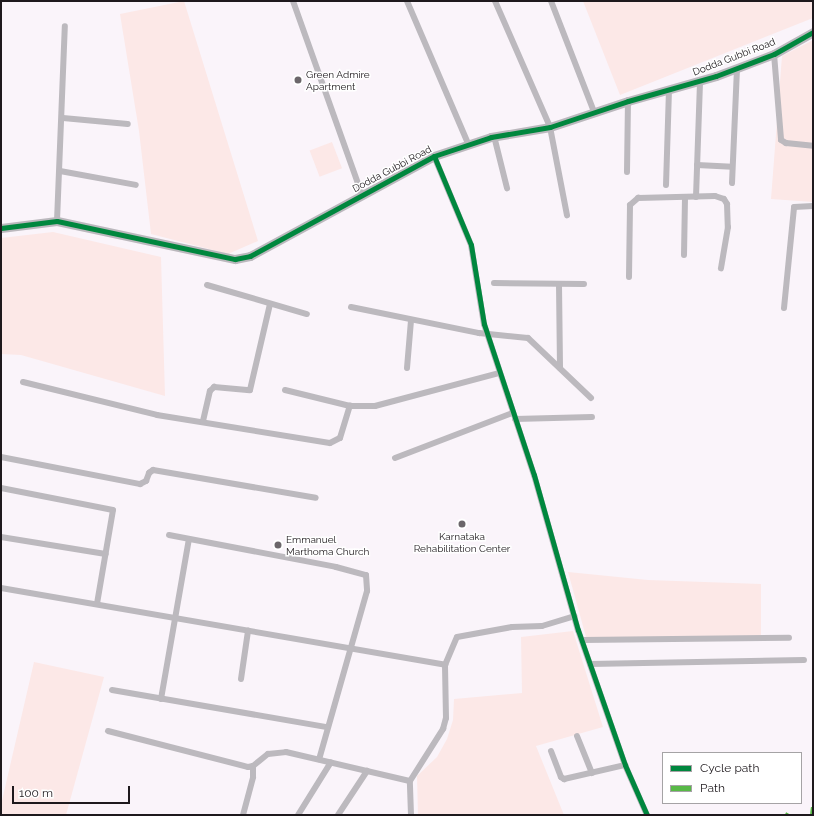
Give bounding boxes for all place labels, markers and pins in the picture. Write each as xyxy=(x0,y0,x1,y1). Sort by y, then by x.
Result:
place label: Green Admire Apartment xyxy=(306,68,370,92)
marker: Green Admire Apartment xyxy=(293,75,303,85)
marker: Karnataka Rehabilitation Center xyxy=(457,519,467,529)
place label: Karnataka Rehabilitation Center xyxy=(414,530,510,554)
place label: Emmanuel Marthoma Church xyxy=(286,533,369,556)
marker: Emmanuel Marthoma Church xyxy=(273,540,283,550)

